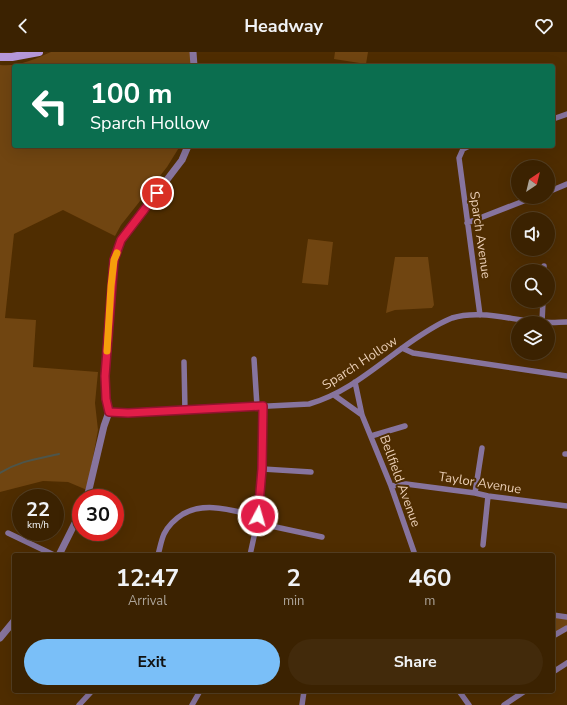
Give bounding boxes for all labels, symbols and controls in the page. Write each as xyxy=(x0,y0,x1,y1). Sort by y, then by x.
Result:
text: Headway xyxy=(244,14,323,38)
icon: back xyxy=(12,15,34,37)
icon: heart xyxy=(533,15,555,37)
text: 100 m xyxy=(90,75,173,113)
icon: left xyxy=(24,80,76,132)
text: Sparch Hollow xyxy=(90,111,210,135)
north arrow xyxy=(511,160,555,204)
map controls xyxy=(511,160,555,360)
pin xyxy=(140,176,174,210)
icon: arrive xyxy=(146,182,168,204)
street label: Sparch Avenue xyxy=(465,190,495,280)
button: sound xyxy=(511,212,555,256)
button: search xyxy=(511,264,555,308)
button: layers xyxy=(511,316,555,360)
street label: Sparch Hollow xyxy=(319,332,401,394)
street label: Bellfield Avenue xyxy=(375,433,425,529)
street label: Taylor Avenue xyxy=(437,468,523,498)
speed limit sign: 30 xyxy=(72,489,124,541)
position arrow xyxy=(237,495,279,537)
text: 22 xyxy=(26,496,50,523)
text: km/h xyxy=(27,518,49,532)
text: 12:47 xyxy=(116,562,179,594)
text: 2 xyxy=(286,562,301,594)
text: 460 xyxy=(408,562,451,594)
text: Arrival xyxy=(128,592,167,610)
text: min xyxy=(283,592,304,610)
text: m xyxy=(424,592,435,610)
button: Exit xyxy=(24,639,280,685)
button: Share xyxy=(288,639,543,685)

